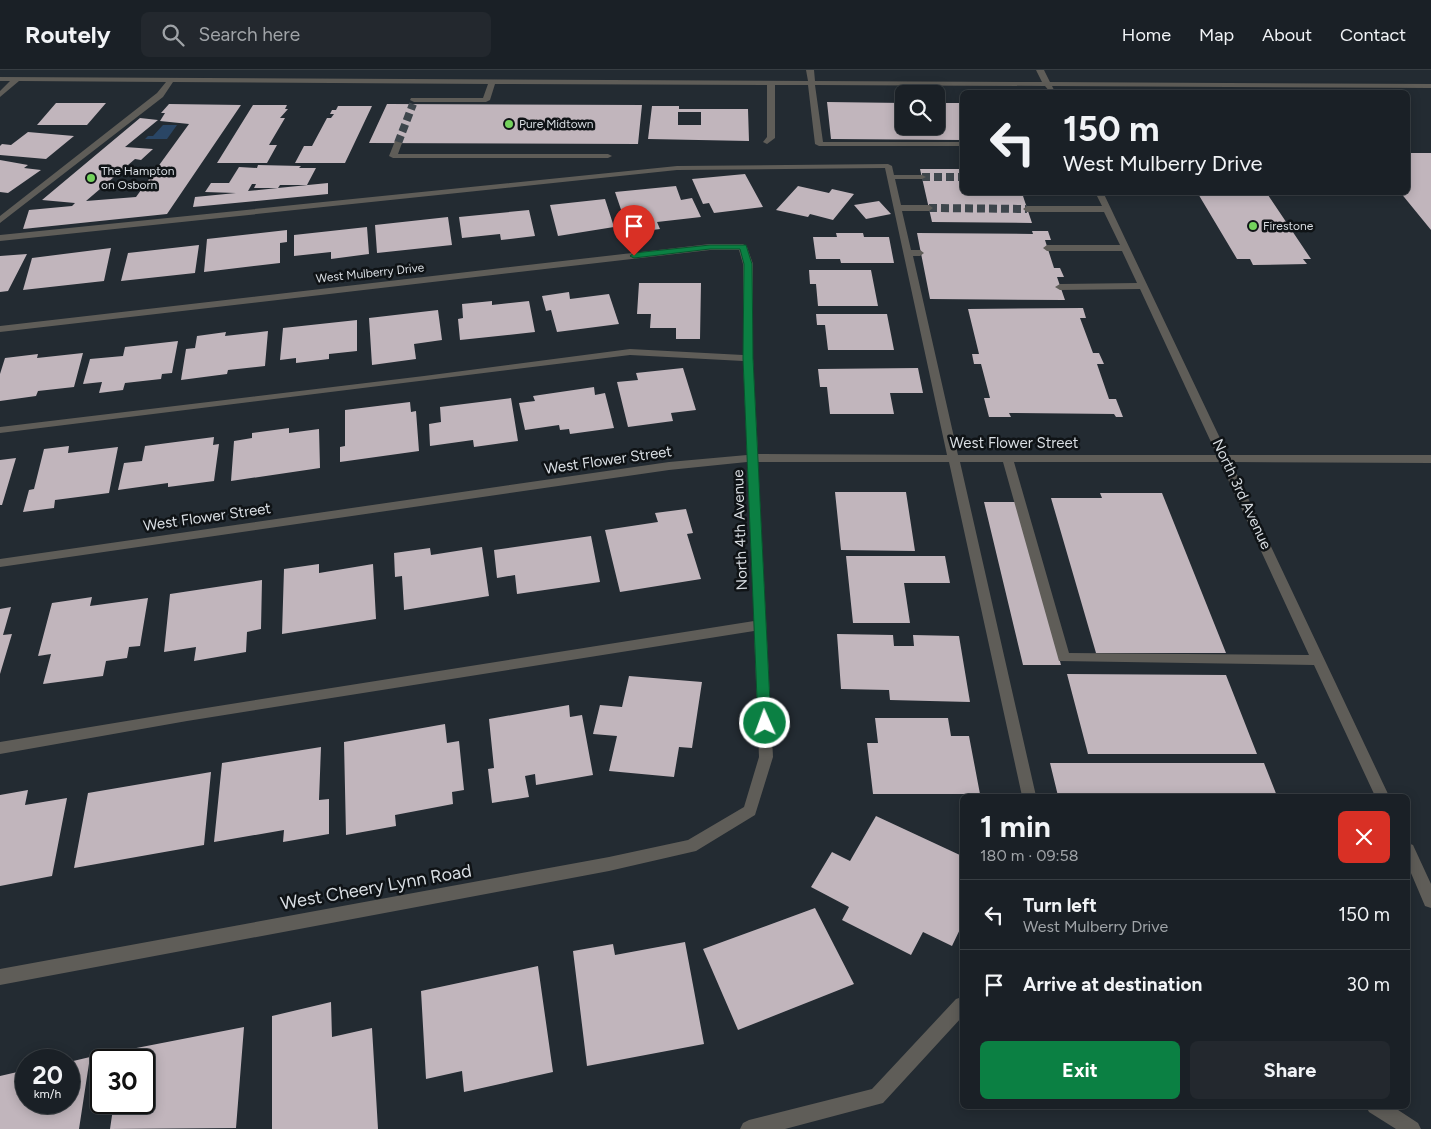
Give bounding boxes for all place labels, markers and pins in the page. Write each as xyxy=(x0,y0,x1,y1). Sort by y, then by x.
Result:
place label: Pure Midtown xyxy=(519,117,594,131)
marker: Pure Midtown xyxy=(503,118,515,130)
place label: The Hampton on Osborn xyxy=(101,164,175,192)
marker: The Hampton on Osborn xyxy=(85,172,97,184)
pin xyxy=(613,205,655,256)
place label: Firestone xyxy=(1263,219,1314,233)
marker: Firestone xyxy=(1247,220,1259,232)

